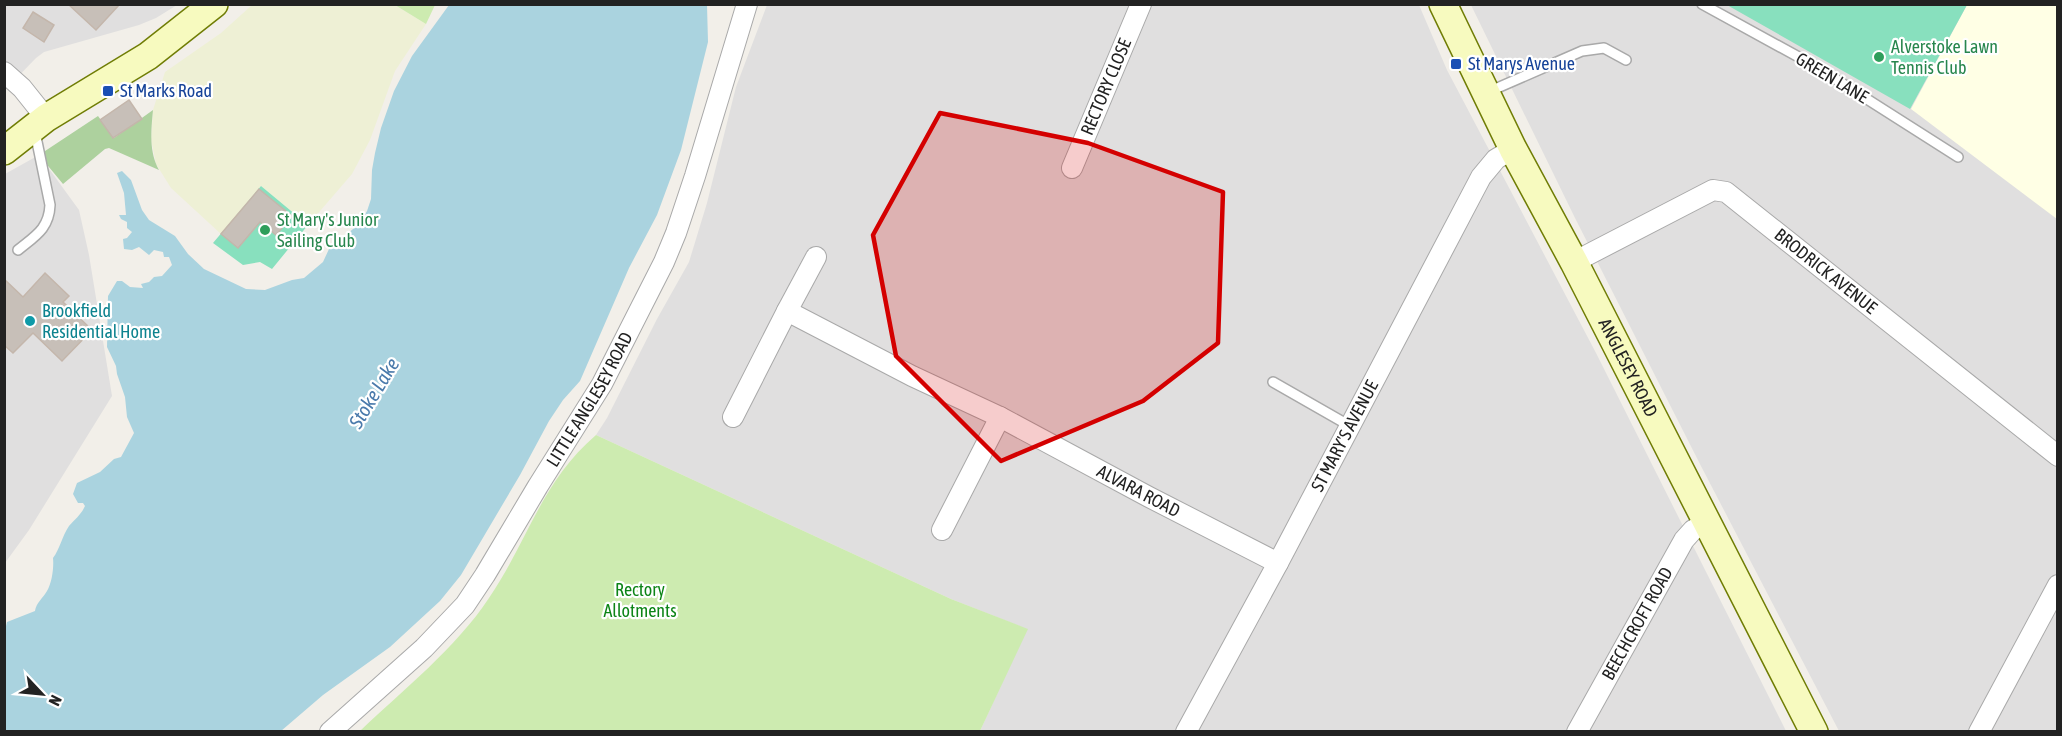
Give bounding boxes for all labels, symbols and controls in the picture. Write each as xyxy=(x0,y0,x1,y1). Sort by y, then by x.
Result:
street label: RECTORY CLOSE xyxy=(1076,35,1135,138)
place label: Alverstoke Lawn Tennis Club xyxy=(1891,36,1998,78)
street label: GREEN LANE xyxy=(1792,48,1873,108)
marker: Alverstoke Lawn Tennis Club xyxy=(1872,50,1886,64)
place label: St Marys Avenue xyxy=(1468,53,1575,74)
marker: St Marys Avenue xyxy=(1449,57,1463,71)
place label: St Marks Road xyxy=(120,80,212,101)
marker: St Marks Road xyxy=(101,84,115,98)
place label: St Mary's Junior Sailing Club xyxy=(277,209,379,251)
marker: St Mary's Junior Sailing Club xyxy=(258,223,272,237)
street label: BRODRICK AVENUE xyxy=(1771,224,1882,318)
place label: Brookfield Residential Home xyxy=(42,300,160,342)
marker: Brookfield Residential Home xyxy=(23,314,37,328)
street label: ANGLESEY ROAD xyxy=(1595,315,1662,420)
street label: LITTLE ANGLESEY ROAD xyxy=(542,329,637,470)
water label: Stoke Lake xyxy=(343,353,404,433)
street label: ST MARY'S AVENUE xyxy=(1307,376,1382,495)
street label: ALVARA ROAD xyxy=(1094,460,1184,521)
street label: BEECHCROFT ROAD xyxy=(1597,563,1677,684)
park label: Rectory Allotments xyxy=(603,579,677,621)
north arrow xyxy=(12,664,72,724)
text: N xyxy=(45,692,66,709)

